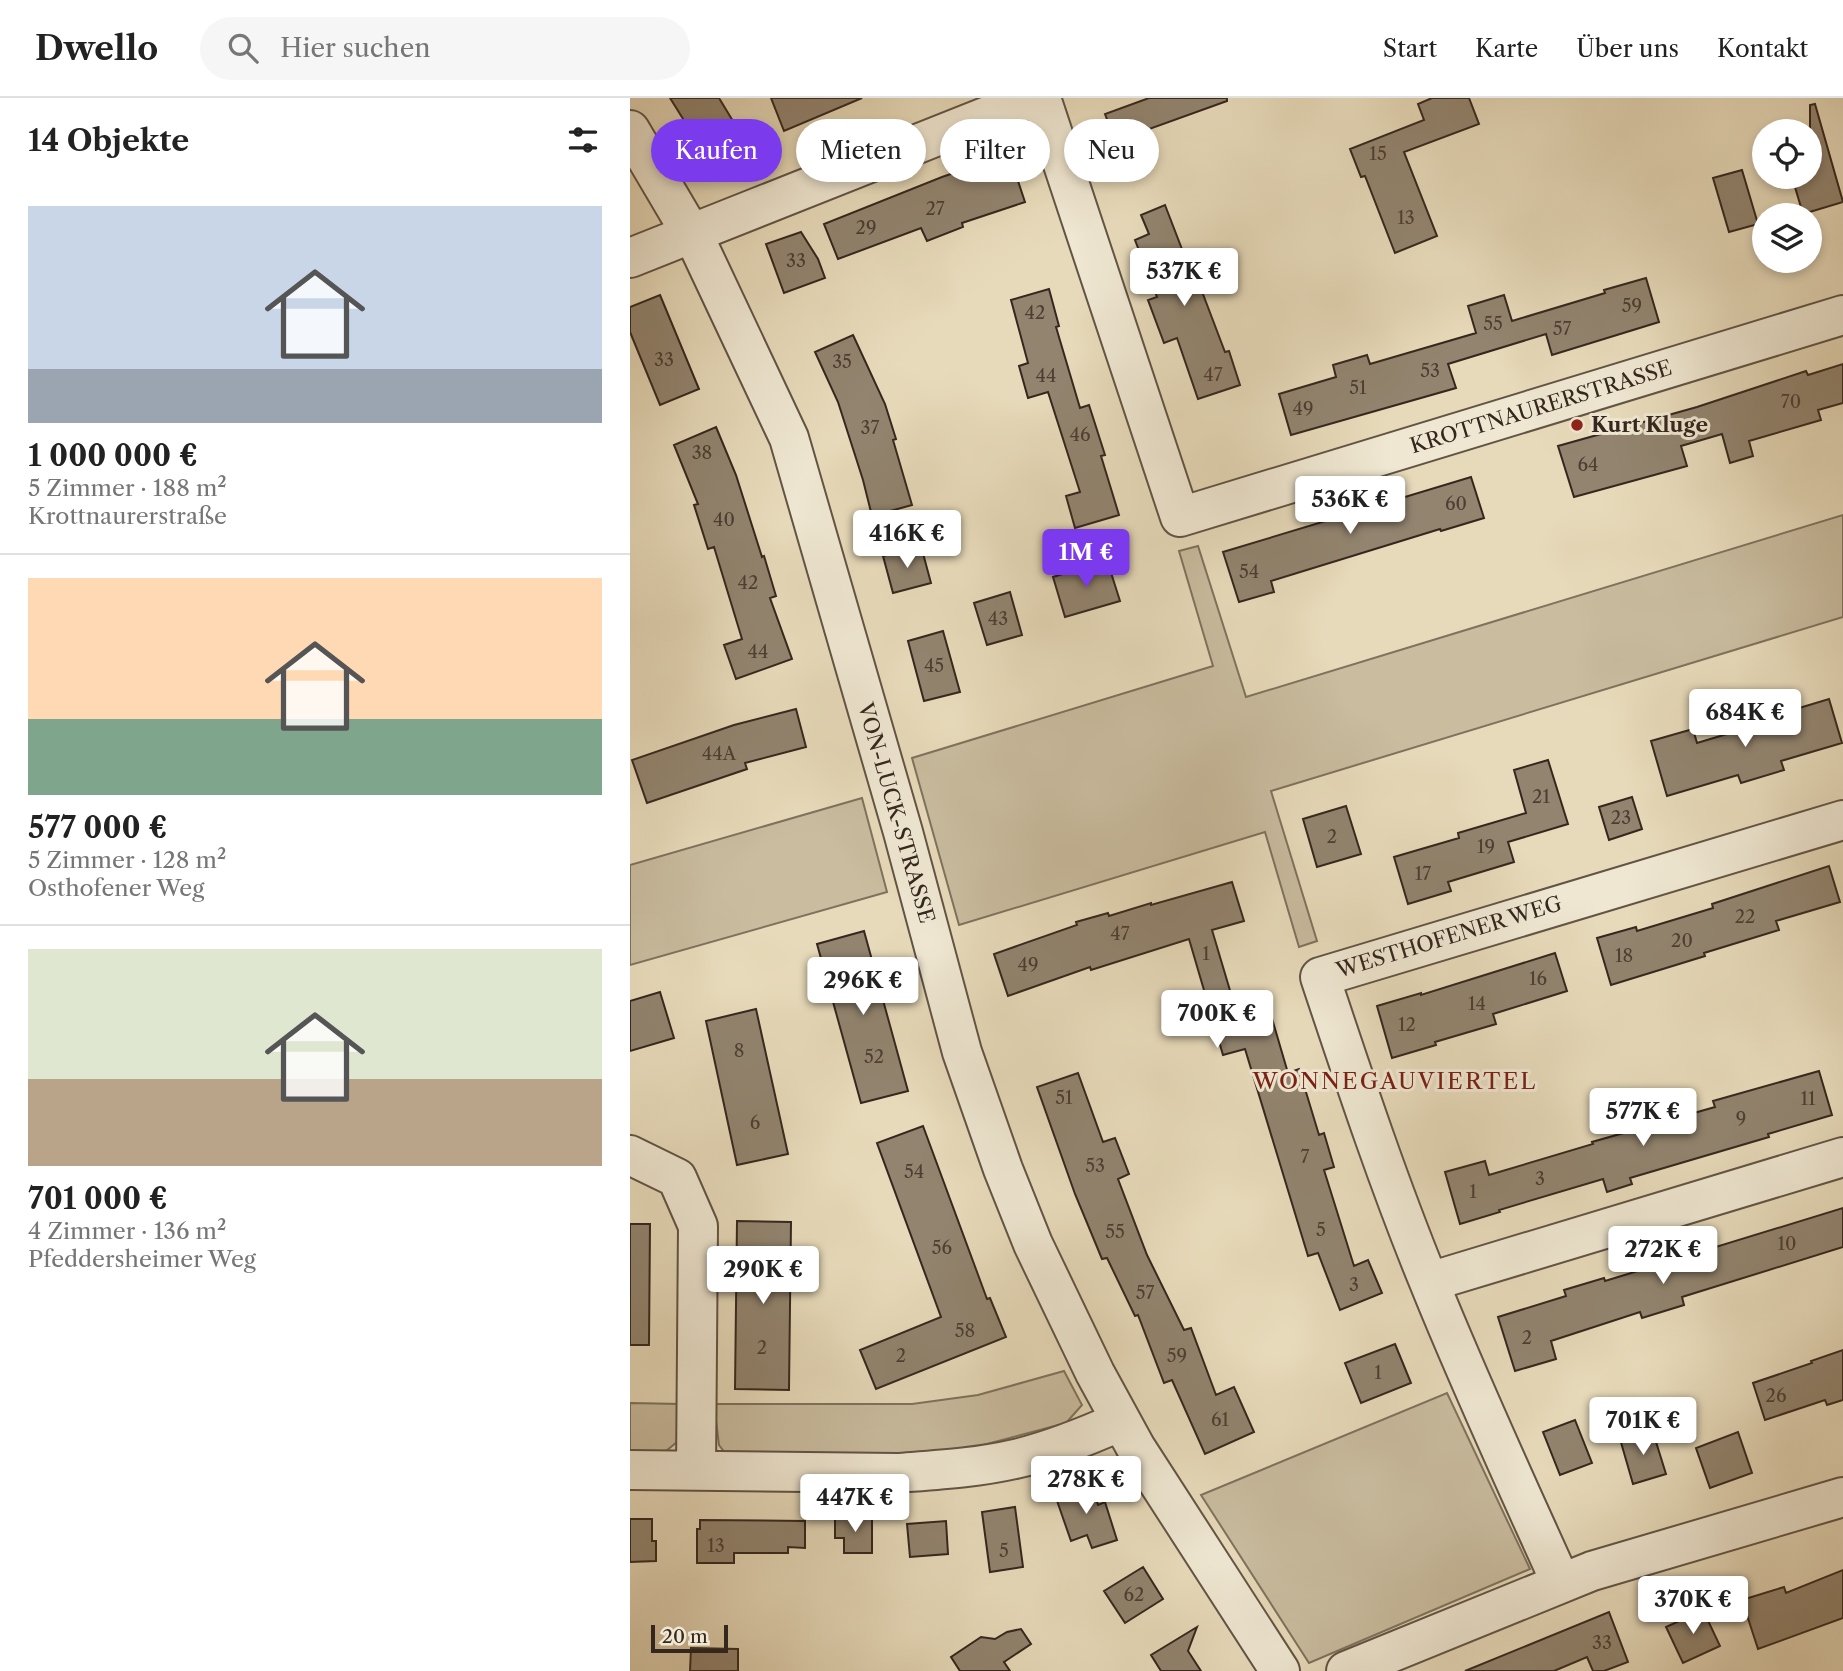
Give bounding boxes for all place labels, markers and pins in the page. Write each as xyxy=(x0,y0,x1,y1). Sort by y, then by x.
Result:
pin: 537K € xyxy=(1127,248,1241,308)
place label: Kurt Kluge xyxy=(1591,412,1708,437)
marker: Kurt Kluge xyxy=(1569,417,1585,433)
pin: 536K € xyxy=(1293,476,1407,536)
pin: 416K € xyxy=(850,510,964,570)
pin: 1M € xyxy=(1045,530,1127,589)
pin: 684K € xyxy=(1688,690,1802,749)
pin: 296K € xyxy=(806,958,920,1017)
pin: 700K € xyxy=(1160,990,1274,1050)
pin: 577K € xyxy=(1586,1088,1700,1148)
pin: 272K € xyxy=(1606,1226,1720,1286)
pin: 290K € xyxy=(706,1246,820,1306)
pin: 701K € xyxy=(1586,1398,1700,1457)
pin: 278K € xyxy=(1029,1456,1143,1516)
pin: 447K € xyxy=(798,1474,912,1534)
pin: 370K € xyxy=(1636,1576,1750,1636)

